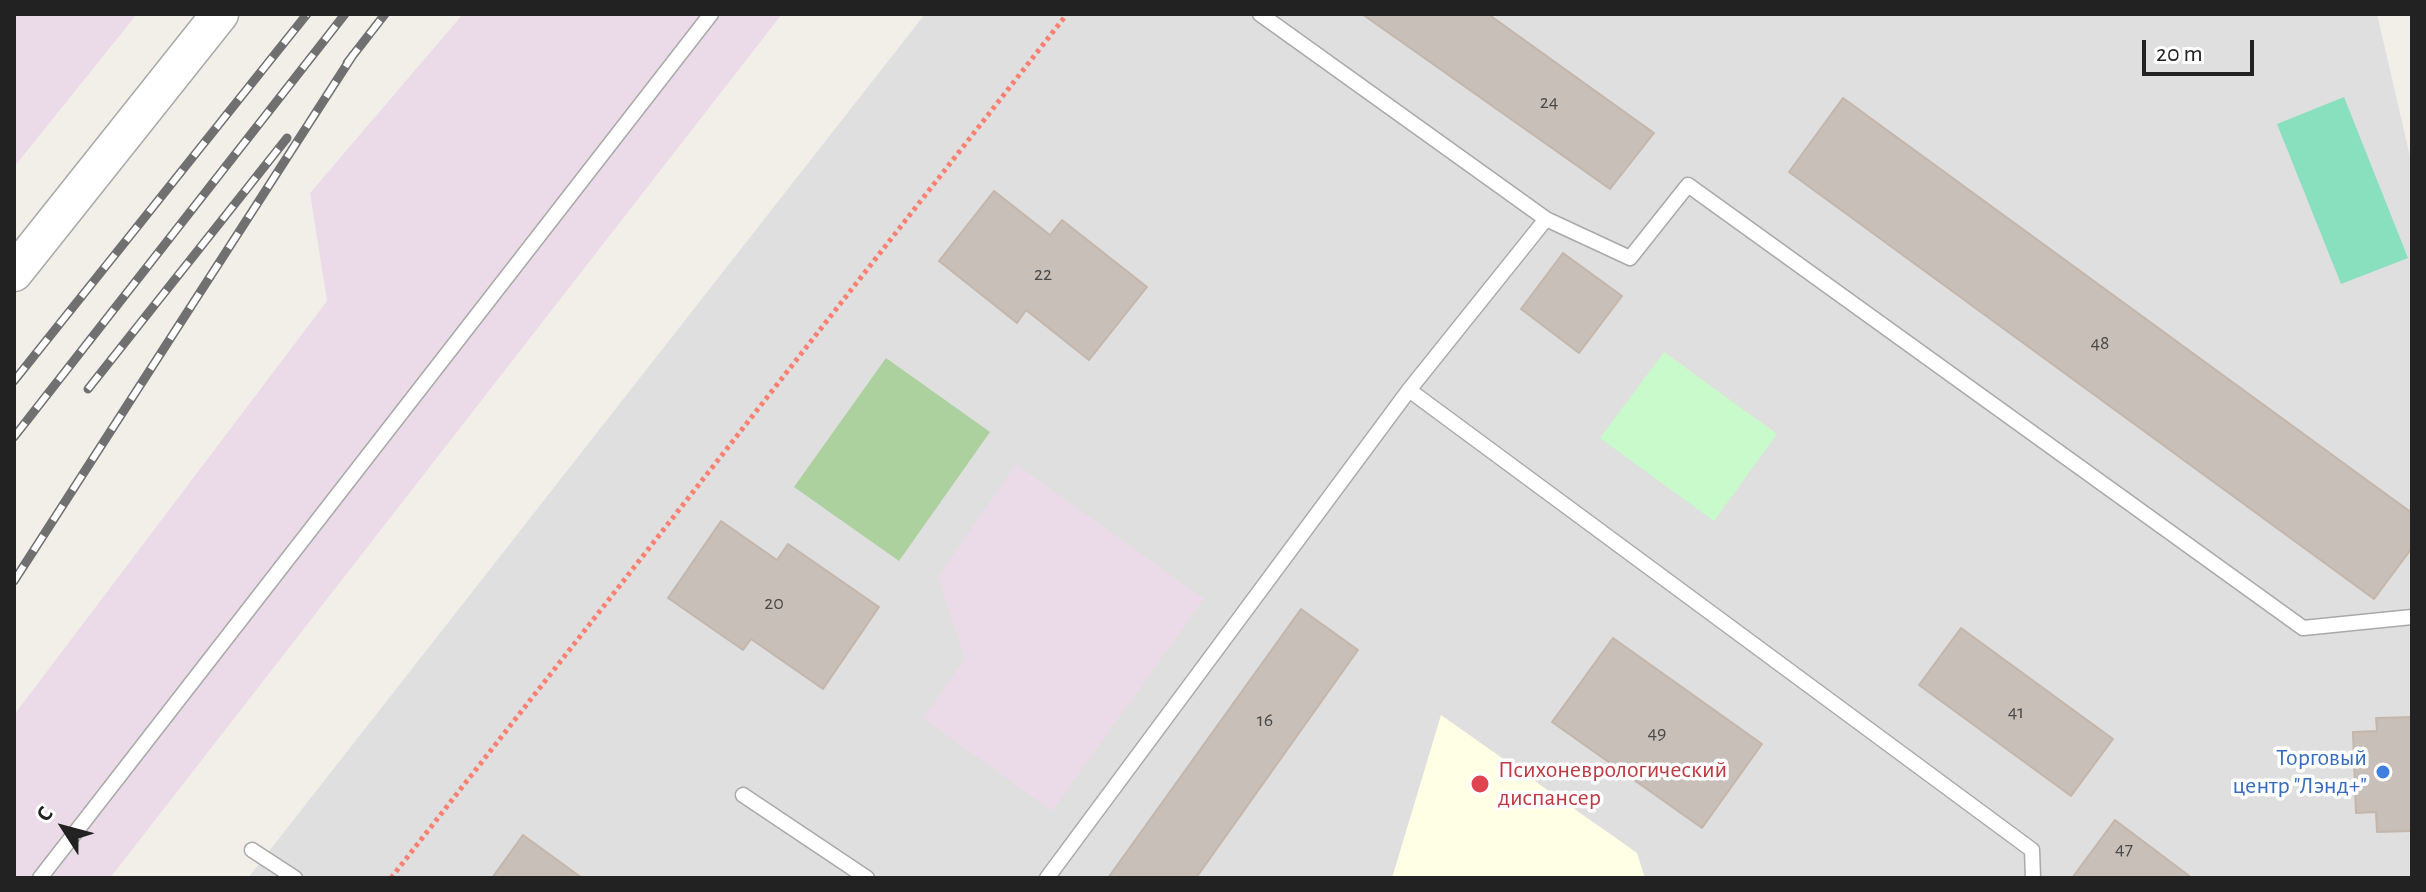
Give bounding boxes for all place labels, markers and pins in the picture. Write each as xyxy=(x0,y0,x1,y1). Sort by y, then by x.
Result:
place label: Торговый центр "Лэнд+" xyxy=(2232,744,2367,800)
place label: Психоневрологический диспансер xyxy=(1498,756,1727,812)
marker: Торговый центр "Лэнд+" xyxy=(2374,763,2392,781)
marker: Психоневрологический диспансер xyxy=(1469,773,1491,795)

